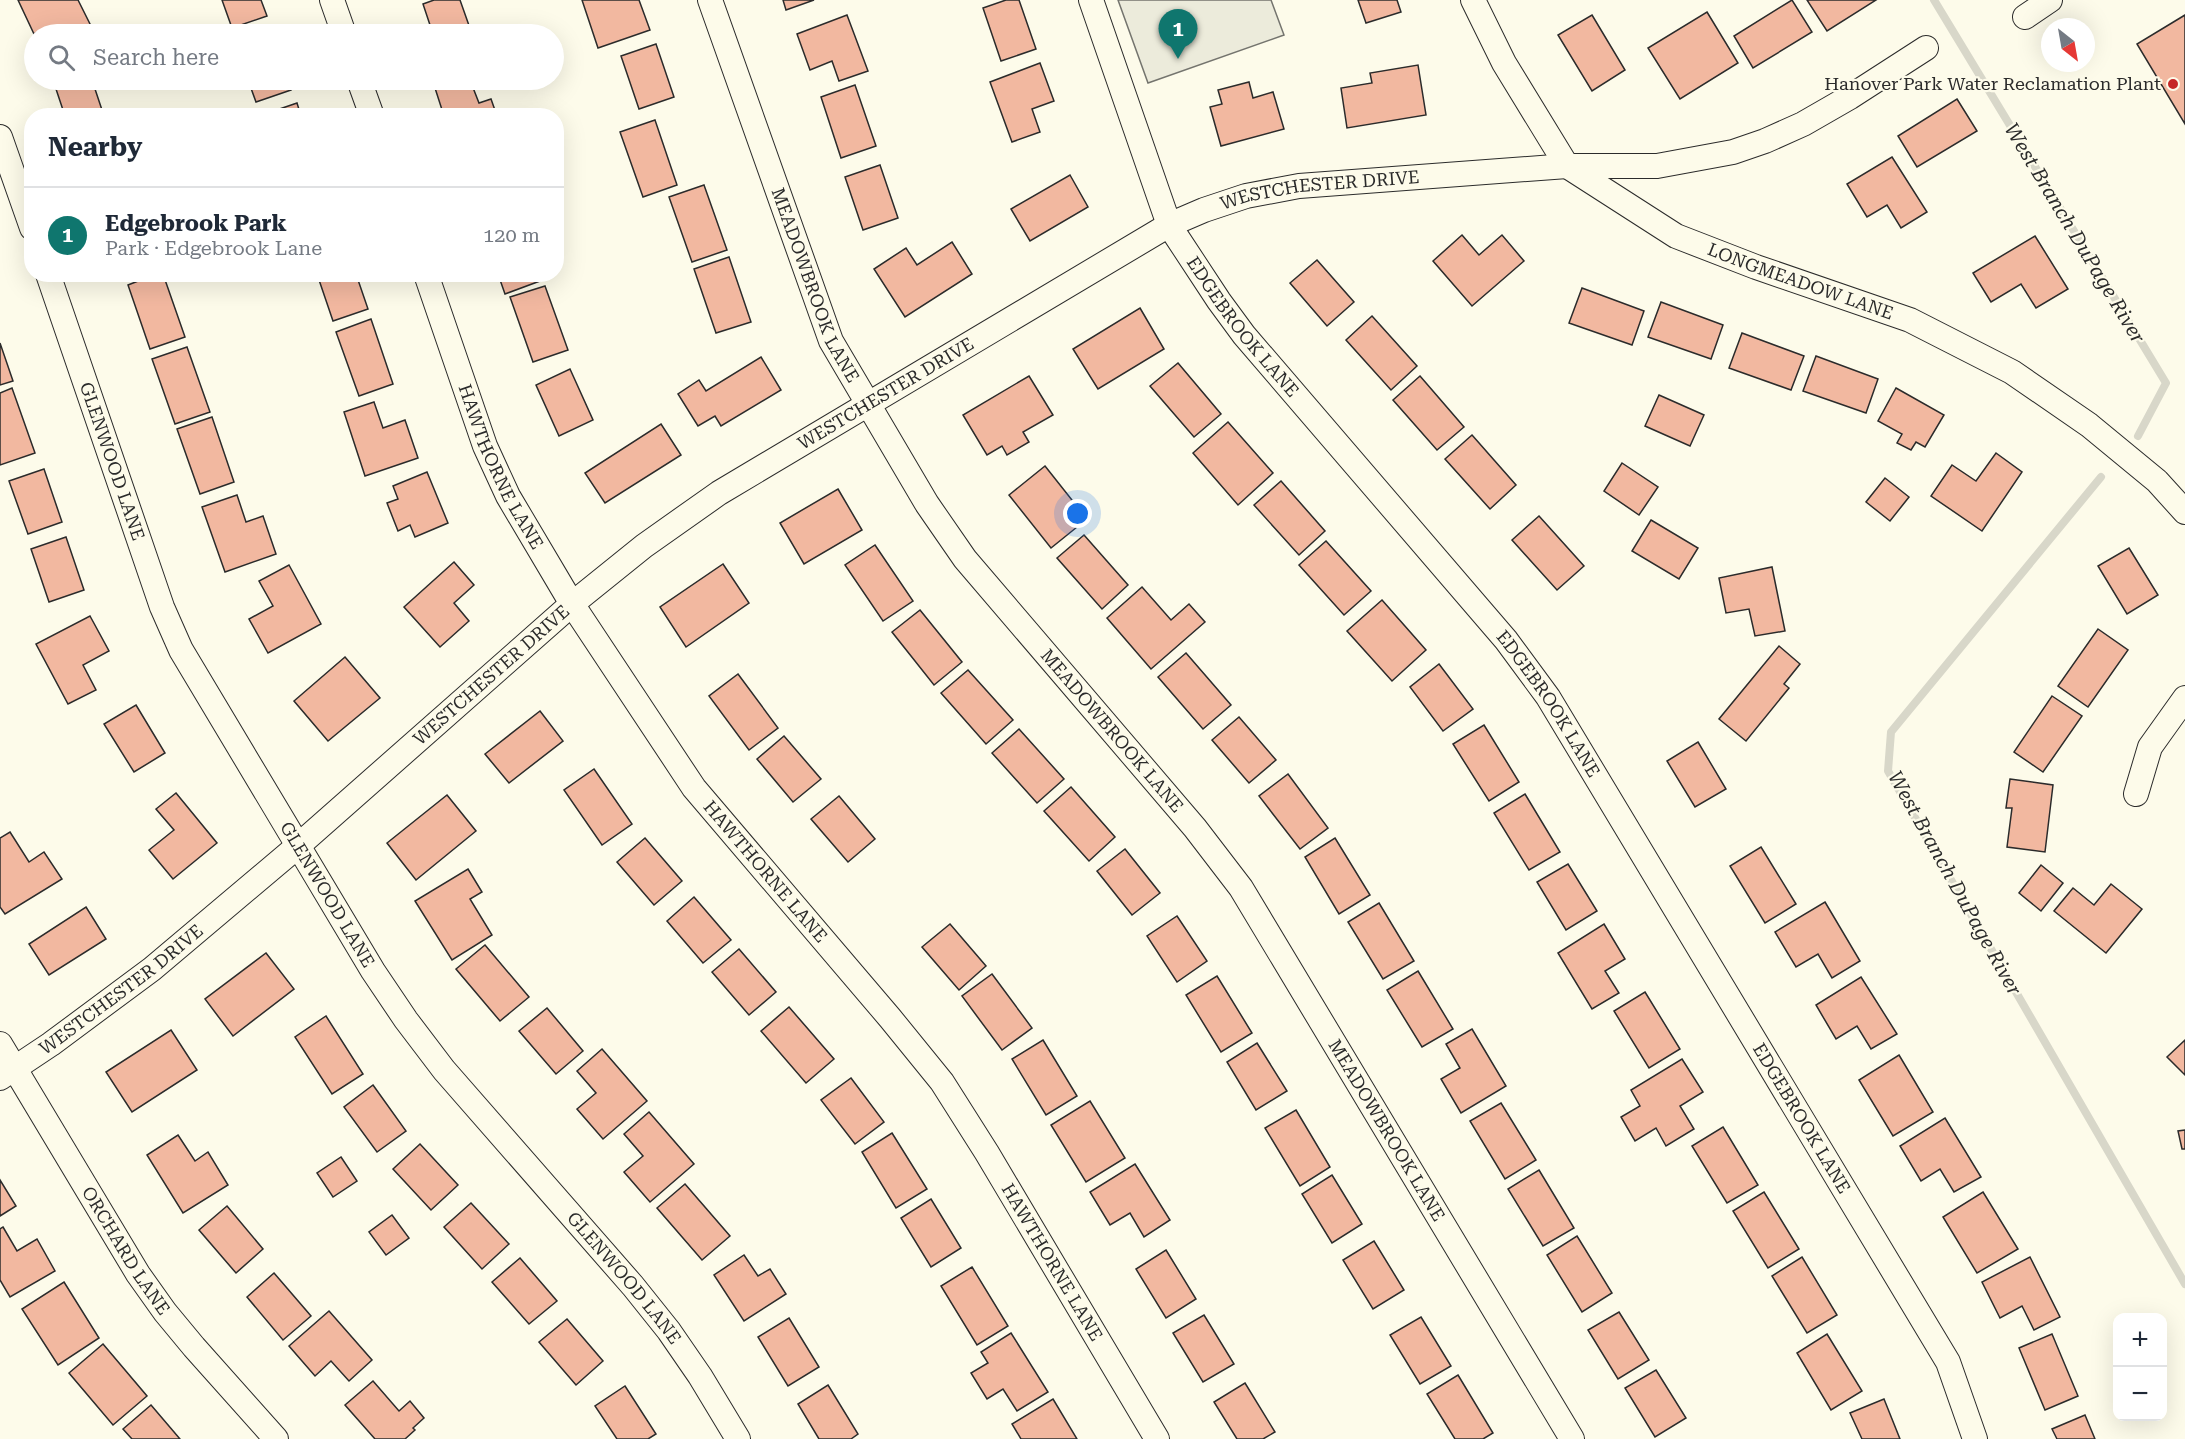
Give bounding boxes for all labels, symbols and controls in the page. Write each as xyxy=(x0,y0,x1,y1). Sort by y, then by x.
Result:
pin: 1 xyxy=(1158,10,1198,59)
north arrow xyxy=(2041,18,2095,72)
search box xyxy=(24,24,564,90)
icon: search xyxy=(45,41,78,74)
text: Search here xyxy=(93,45,219,70)
place label: Hanover Park Water Reclamation Plant xyxy=(1824,73,2161,94)
marker: Hanover Park Water Reclamation Plant xyxy=(2166,77,2180,91)
water label: West Branch DuPage River xyxy=(2000,118,2151,348)
text: Nearby xyxy=(48,132,142,162)
street label: WESTCHESTER DRIVE xyxy=(1217,166,1420,214)
street label: MEADOWBROOK LANE xyxy=(767,185,864,386)
text: Edgebrook Park xyxy=(105,211,287,236)
text: 1 xyxy=(62,223,73,247)
text: 120 m xyxy=(483,223,540,247)
text: Park · Edgebrook Lane xyxy=(105,236,322,260)
street label: LONGMEADOW LANE xyxy=(1705,238,1896,323)
street label: EDGEBROOK LANE xyxy=(1183,252,1303,401)
street label: WESTCHESTER DRIVE xyxy=(794,333,977,454)
street label: GLENWOOD LANE xyxy=(76,379,149,543)
street label: HAWTHORNE LANE xyxy=(455,381,548,553)
your location xyxy=(1063,499,1092,528)
street label: WESTCHESTER DRIVE xyxy=(409,600,573,749)
street label: EDGEBROOK LANE xyxy=(1492,626,1605,781)
street label: MEADOWBROOK LANE xyxy=(1037,645,1188,816)
water label: West Branch DuPage River xyxy=(1883,767,2027,1000)
street label: HAWTHORNE LANE xyxy=(699,796,832,946)
street label: GLENWOOD LANE xyxy=(276,818,379,971)
street label: WESTCHESTER DRIVE xyxy=(35,920,207,1059)
street label: MEADOWBROOK LANE xyxy=(1324,1035,1450,1225)
street label: EDGEBROOK LANE xyxy=(1749,1039,1855,1197)
street label: HAWTHORNE LANE xyxy=(997,1179,1107,1345)
street label: ORCHARD LANE xyxy=(78,1182,175,1319)
street label: GLENWOOD LANE xyxy=(563,1207,686,1348)
map controls xyxy=(2113,1313,2167,1421)
button: + xyxy=(2113,1313,2167,1367)
button: − xyxy=(2113,1367,2167,1421)

